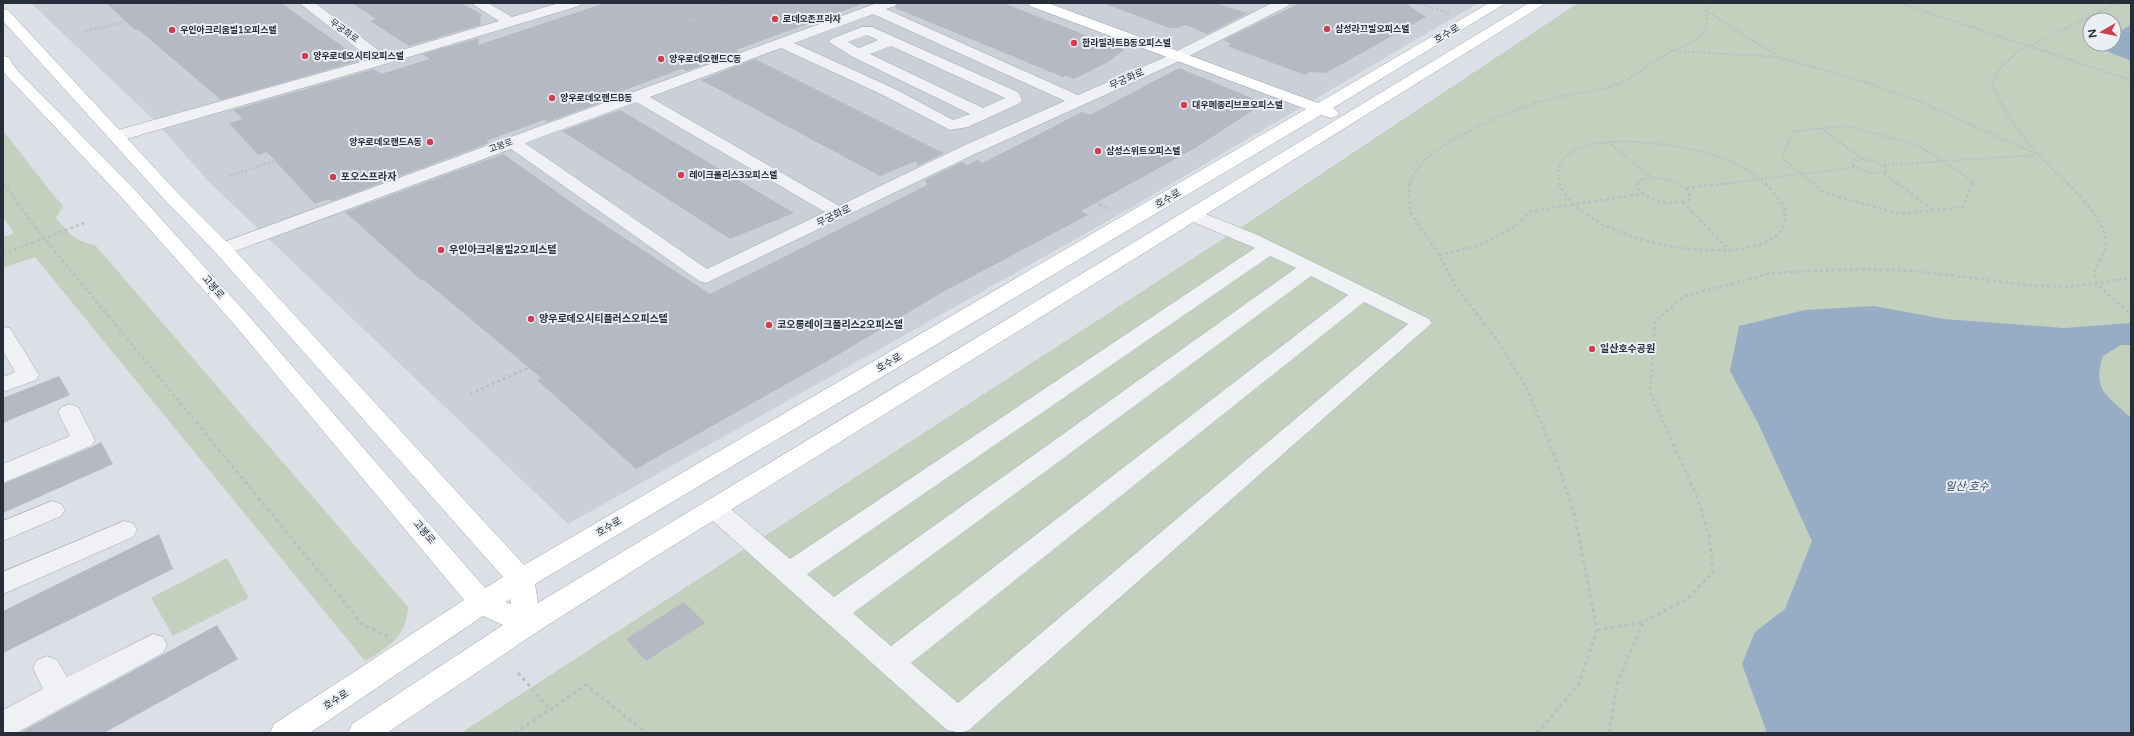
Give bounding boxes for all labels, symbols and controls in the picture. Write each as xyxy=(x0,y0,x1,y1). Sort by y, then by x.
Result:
north arrow xyxy=(2082,12,2122,52)
marker: 로데오존프라자 xyxy=(770,14,780,24)
place label: 로데오존프라자 xyxy=(783,14,841,25)
street label: 무궁화로 xyxy=(327,17,361,45)
street label: 호수로 xyxy=(1432,22,1462,46)
marker: 삼성라끄빌오피스텔 xyxy=(1322,24,1332,34)
place label: 삼성라끄빌오피스텔 xyxy=(1335,24,1410,35)
marker: 우인아크리움빌1오피스텔 xyxy=(167,25,177,35)
place label: 우인아크리움빌1오피스텔 xyxy=(180,25,277,36)
text: N xyxy=(2086,28,2100,39)
place label: 한라밀라트B동오피스텔 xyxy=(1082,37,1171,49)
marker: 한라밀라트B동오피스텔 xyxy=(1069,38,1079,48)
marker: 양우로데오시티오피스텔 xyxy=(300,51,310,61)
place label: 양우로데오시티오피스텔 xyxy=(313,51,404,62)
marker: 양우로데오랜드C동 xyxy=(656,54,666,64)
place label: 양우로데오랜드C동 xyxy=(669,54,742,65)
street label: 무궁화로 xyxy=(1108,66,1146,92)
marker: 양우로데오랜드B동 xyxy=(547,93,557,103)
place label: 양우로데오랜드B동 xyxy=(560,93,632,104)
marker: 대우메종리브르오피스텔 xyxy=(1179,100,1189,110)
place label: 대우메종리브르오피스텔 xyxy=(1192,100,1283,111)
place label: 양우로데오랜드A동 xyxy=(349,137,422,148)
marker: 양우로데오랜드A동 xyxy=(425,137,435,147)
street label: 고봉로 xyxy=(487,137,515,155)
marker: 삼성스위트오피스텔 xyxy=(1093,146,1103,156)
place label: 삼성스위트오피스텔 xyxy=(1106,146,1181,157)
marker: 레이크폴리스3오피스텔 xyxy=(676,170,686,180)
place label: 레이크폴리스3오피스텔 xyxy=(689,170,777,181)
place label: 포오스프라자 xyxy=(341,171,397,183)
marker: 포오스프라자 xyxy=(328,172,338,182)
street label: 호수로 xyxy=(1153,187,1183,211)
street label: 무궁화로 xyxy=(815,203,853,229)
place label: 우인아크리움빌2오피스텔 xyxy=(449,244,556,256)
marker: 우인아크리움빌2오피스텔 xyxy=(436,245,446,255)
street label: 고봉로 xyxy=(199,273,227,301)
place label: 양우로데오시티플러스오피스텔 xyxy=(539,313,668,325)
marker: 양우로데오시티플러스오피스텔 xyxy=(526,314,536,324)
place label: 코오롱레이크폴리스2오피스텔 xyxy=(777,319,903,331)
marker: 코오롱레이크폴리스2오피스텔 xyxy=(764,320,774,330)
place label: 일산호수공원 xyxy=(1600,343,1655,355)
marker: 일산호수공원 xyxy=(1587,344,1597,354)
street label: 호수로 xyxy=(874,351,904,375)
water label: 일산 호수 xyxy=(1945,480,1990,493)
street label: 호수로 xyxy=(594,515,624,539)
street label: 고봉로 xyxy=(410,518,438,546)
street label: 호수로 xyxy=(321,687,351,713)

